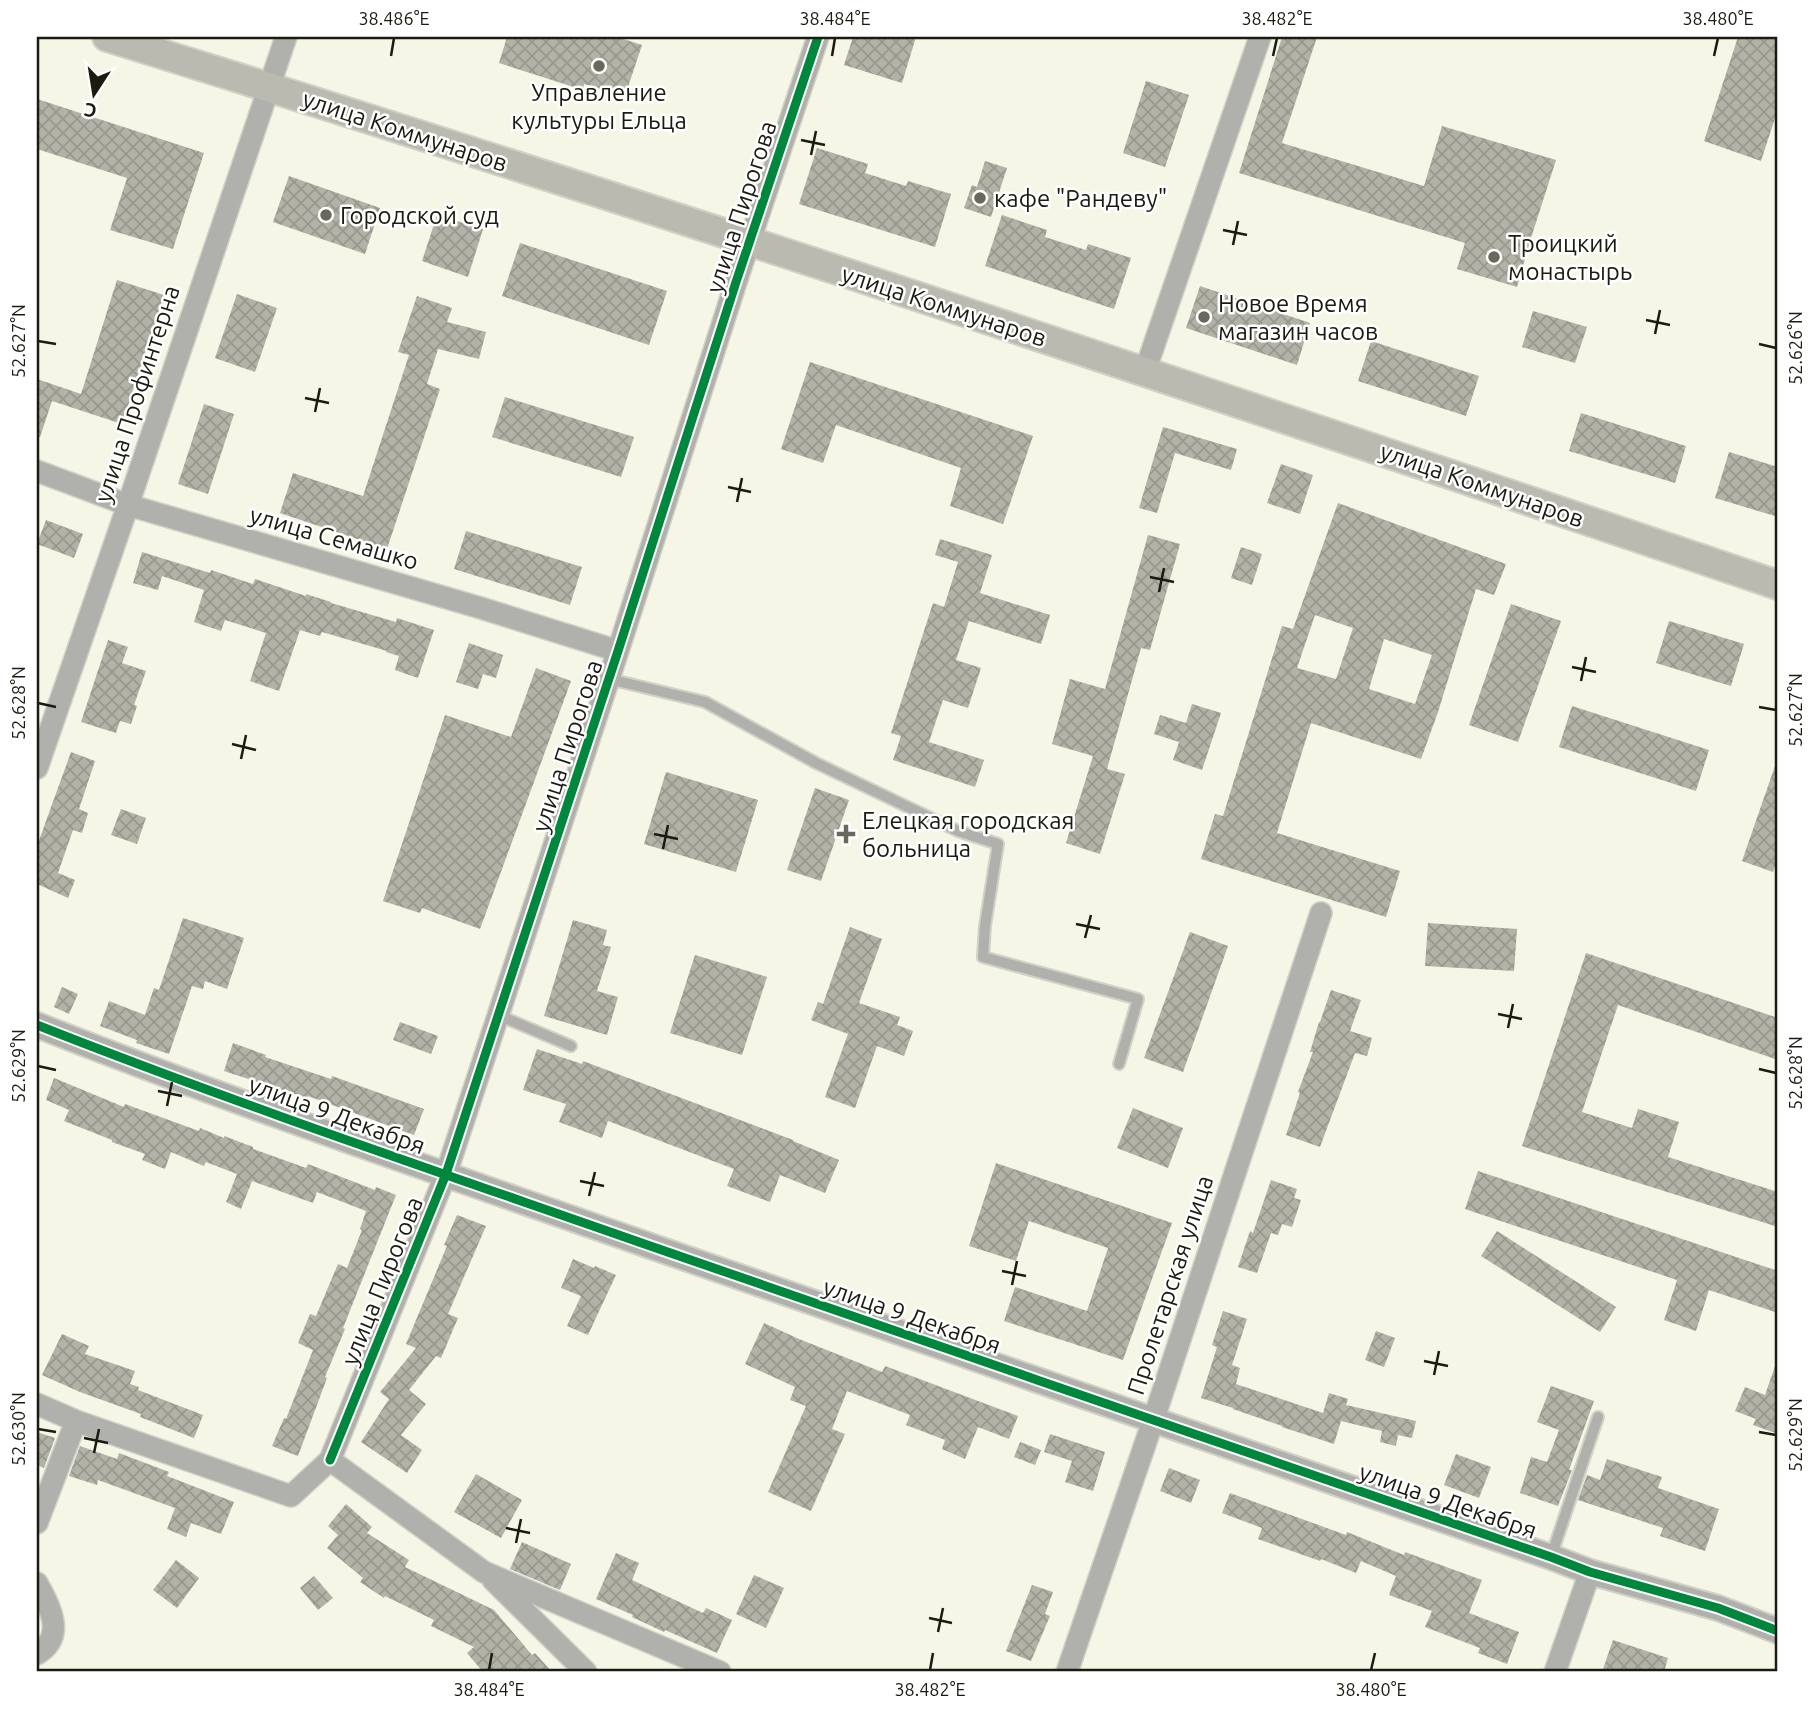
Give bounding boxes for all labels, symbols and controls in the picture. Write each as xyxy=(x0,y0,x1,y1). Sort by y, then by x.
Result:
text: 38.486°E xyxy=(358,8,430,28)
text: 38.484°E xyxy=(799,8,871,28)
text: 38.482°E xyxy=(1241,8,1313,28)
text: 38.480°E xyxy=(1682,8,1754,28)
marker: Управление культуры Ельца xyxy=(591,58,607,74)
north arrow xyxy=(60,60,130,130)
place label: Управление культуры Ельца xyxy=(511,79,687,134)
street label: улица Коммунаров xyxy=(299,85,511,177)
text: С xyxy=(82,99,99,123)
street label: улица Пирогова xyxy=(700,118,782,296)
place label: кафе "Рандеву" xyxy=(994,185,1167,212)
marker: кафе "Рандеву" xyxy=(972,190,988,206)
place label: Городской суд xyxy=(340,202,499,229)
marker: Городской суд xyxy=(318,207,334,223)
place label: Троицкий монастырь xyxy=(1508,230,1632,285)
marker: Троицкий монастырь xyxy=(1486,249,1502,265)
street label: улица Коммунаров xyxy=(838,260,1050,352)
street label: улица Профинтерна xyxy=(89,282,185,506)
place label: Новое Время магазин часов xyxy=(1218,290,1378,345)
text: 52.627°N xyxy=(8,304,28,378)
marker: Новое Время магазин часов xyxy=(1196,309,1212,325)
text: 52.626°N xyxy=(1785,311,1805,385)
street label: улица Коммунаров xyxy=(1377,437,1587,533)
street label: улица Семашко xyxy=(246,501,422,575)
street label: улица Пирогова xyxy=(526,657,608,835)
text: 52.628°N xyxy=(8,666,28,740)
text: 52.627°N xyxy=(1785,673,1805,747)
place label: Елецкая городская больница xyxy=(862,807,1074,862)
marker: Елецкая городская больница xyxy=(836,824,856,844)
text: 52.629°N xyxy=(8,1029,28,1103)
text: 52.628°N xyxy=(1785,1036,1805,1110)
street label: улица 9 Декабря xyxy=(245,1071,429,1159)
street label: Пролетарская улица xyxy=(1122,1172,1218,1398)
street label: улица Пирогова xyxy=(336,1193,428,1369)
street label: улица 9 Декабря xyxy=(820,1273,1004,1359)
text: 52.630°N xyxy=(8,1392,28,1466)
text: 52.629°N xyxy=(1785,1398,1805,1472)
street label: улица 9 Декабря xyxy=(1356,1458,1540,1544)
text: 38.484°E xyxy=(453,1679,525,1699)
text: 38.482°E xyxy=(894,1679,966,1699)
text: 38.480°E xyxy=(1335,1679,1407,1699)

